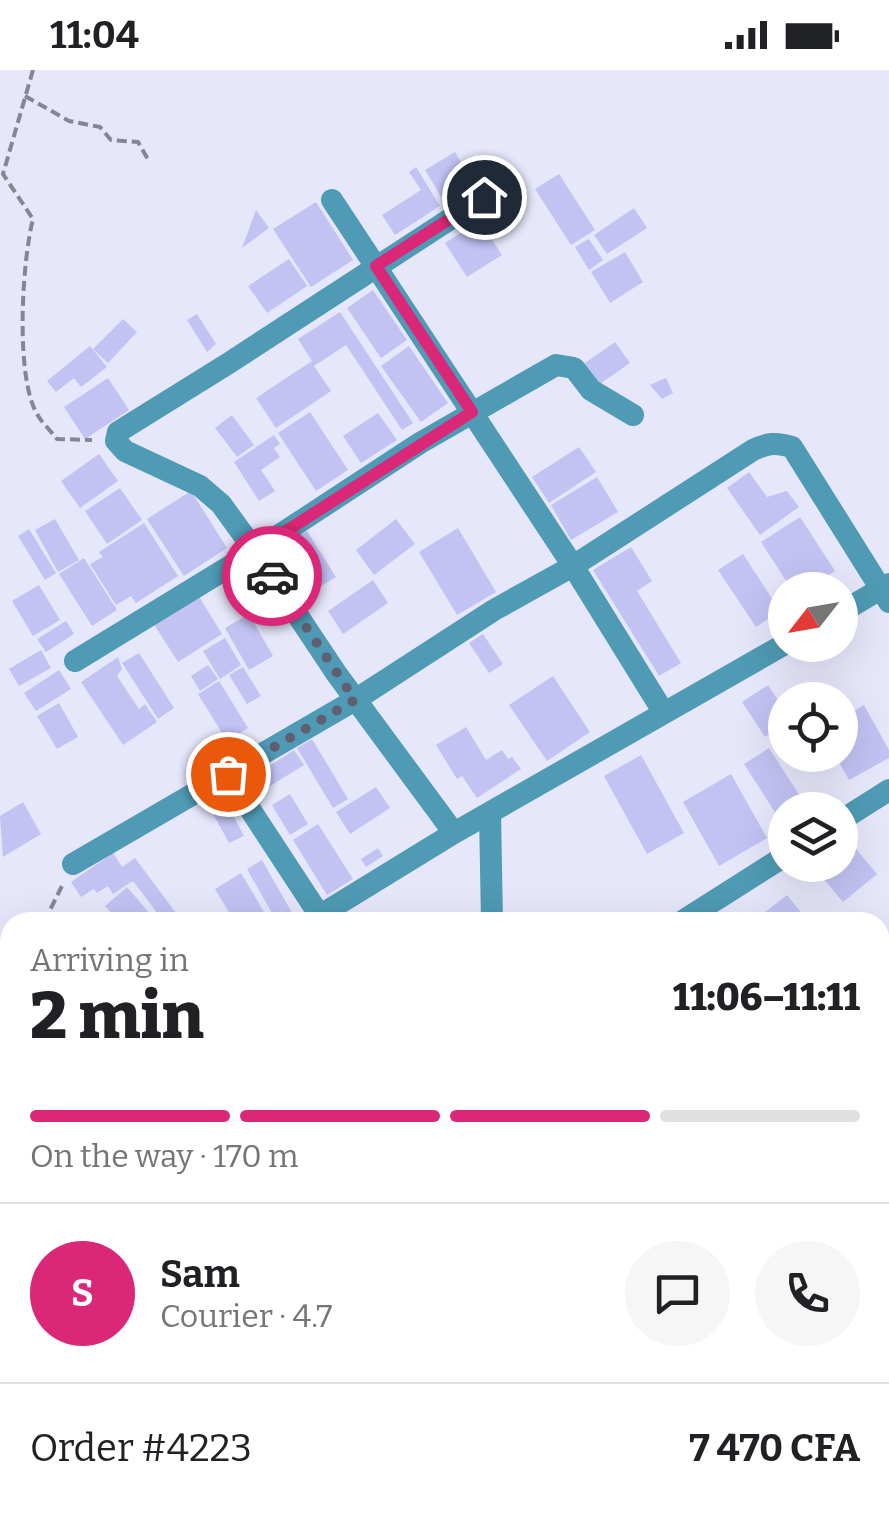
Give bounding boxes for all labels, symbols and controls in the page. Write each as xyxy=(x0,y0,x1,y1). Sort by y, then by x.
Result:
text: 11:04 xyxy=(50,12,139,58)
pin xyxy=(442,155,527,240)
icon: home xyxy=(457,170,512,225)
courier xyxy=(222,526,322,626)
icon: car xyxy=(245,549,300,604)
north arrow xyxy=(768,572,858,662)
map controls xyxy=(768,572,858,882)
button: locate xyxy=(768,682,858,772)
pin xyxy=(186,732,271,817)
icon: bag xyxy=(201,747,256,802)
button: layers xyxy=(768,792,858,882)
text: Arriving in xyxy=(30,941,189,979)
text: 11:06–11:11 xyxy=(673,974,860,1020)
text: 2 min xyxy=(30,977,204,1055)
text: On the way · 170 m xyxy=(30,1137,299,1175)
button: chat xyxy=(625,1241,730,1346)
button: phone xyxy=(755,1241,860,1346)
text: Sam xyxy=(160,1251,240,1297)
text: S xyxy=(71,1270,94,1316)
text: Courier · 4.7 xyxy=(160,1297,332,1335)
text: Order #4223 xyxy=(30,1425,252,1471)
text: 7 470 CFA xyxy=(689,1425,860,1471)

